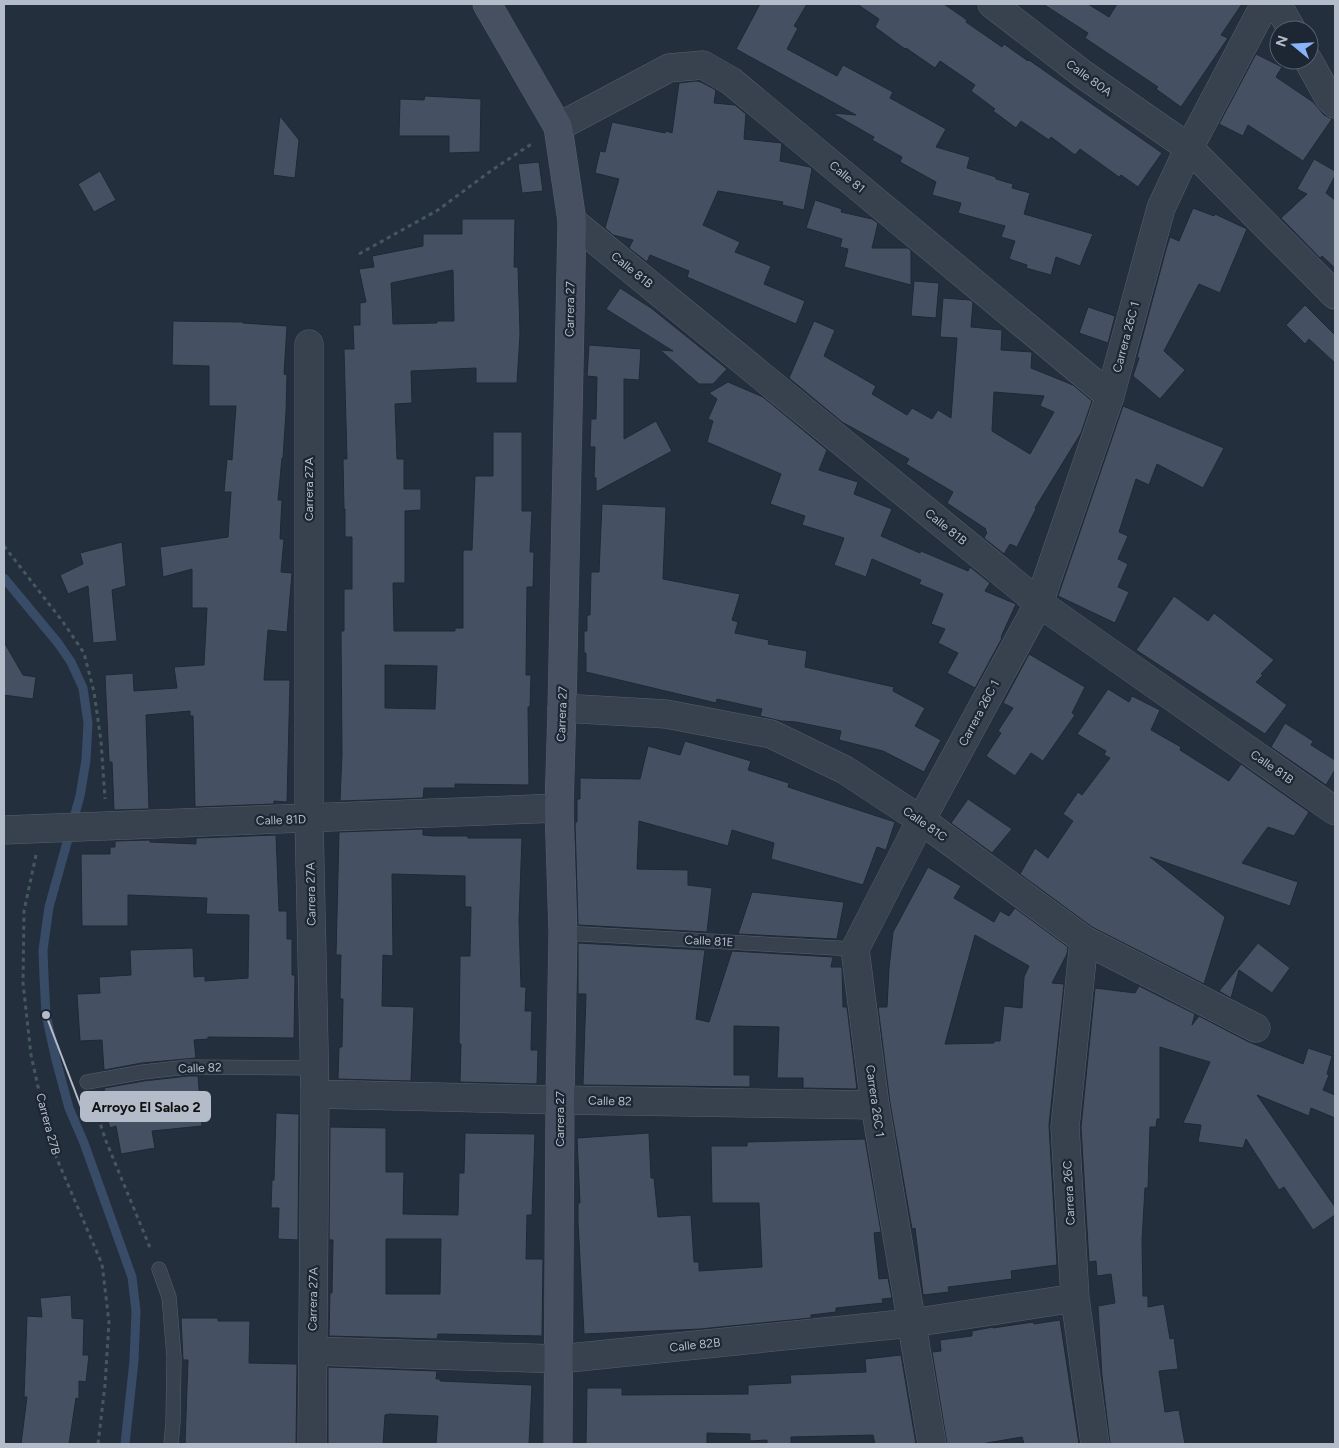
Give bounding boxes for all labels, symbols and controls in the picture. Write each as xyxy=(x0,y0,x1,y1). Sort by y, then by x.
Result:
north arrow xyxy=(1269,20,1319,70)
text: N xyxy=(1272,33,1292,49)
street label: Calle 80A xyxy=(1064,57,1114,99)
street label: Calle 81 xyxy=(826,158,868,196)
street label: Calle 81B xyxy=(608,249,656,291)
street label: Carrera 27 xyxy=(563,280,577,337)
street label: Carrera 26C 1 xyxy=(1110,300,1142,374)
street label: Carrera 27A xyxy=(302,457,316,521)
street label: Calle 81B xyxy=(922,506,970,548)
street label: Carrera 26C 1 xyxy=(956,678,1002,748)
street label: Carrera 27 xyxy=(554,685,570,742)
street label: Calle 81B xyxy=(1248,747,1296,787)
street label: Calle 81C xyxy=(900,804,950,844)
street label: Calle 81D xyxy=(256,812,306,828)
street label: Carrera 27A xyxy=(303,862,319,926)
street label: Calle 81E xyxy=(684,933,734,949)
street label: Calle 82 xyxy=(178,1060,222,1076)
street label: Carrera 26C 1 xyxy=(863,1064,887,1138)
street label: Carrera 27 xyxy=(553,1091,567,1147)
street label: Carrera 27B xyxy=(33,1092,63,1156)
callout: Arroyo El Salao 2 xyxy=(81,1092,210,1121)
street label: Calle 82 xyxy=(588,1094,632,1108)
text: Arroyo El Salao 2 xyxy=(91,1099,201,1116)
street label: Carrera 26C xyxy=(1060,1160,1078,1226)
street label: Carrera 27A xyxy=(305,1267,321,1331)
street label: Calle 82B xyxy=(669,1335,721,1355)

